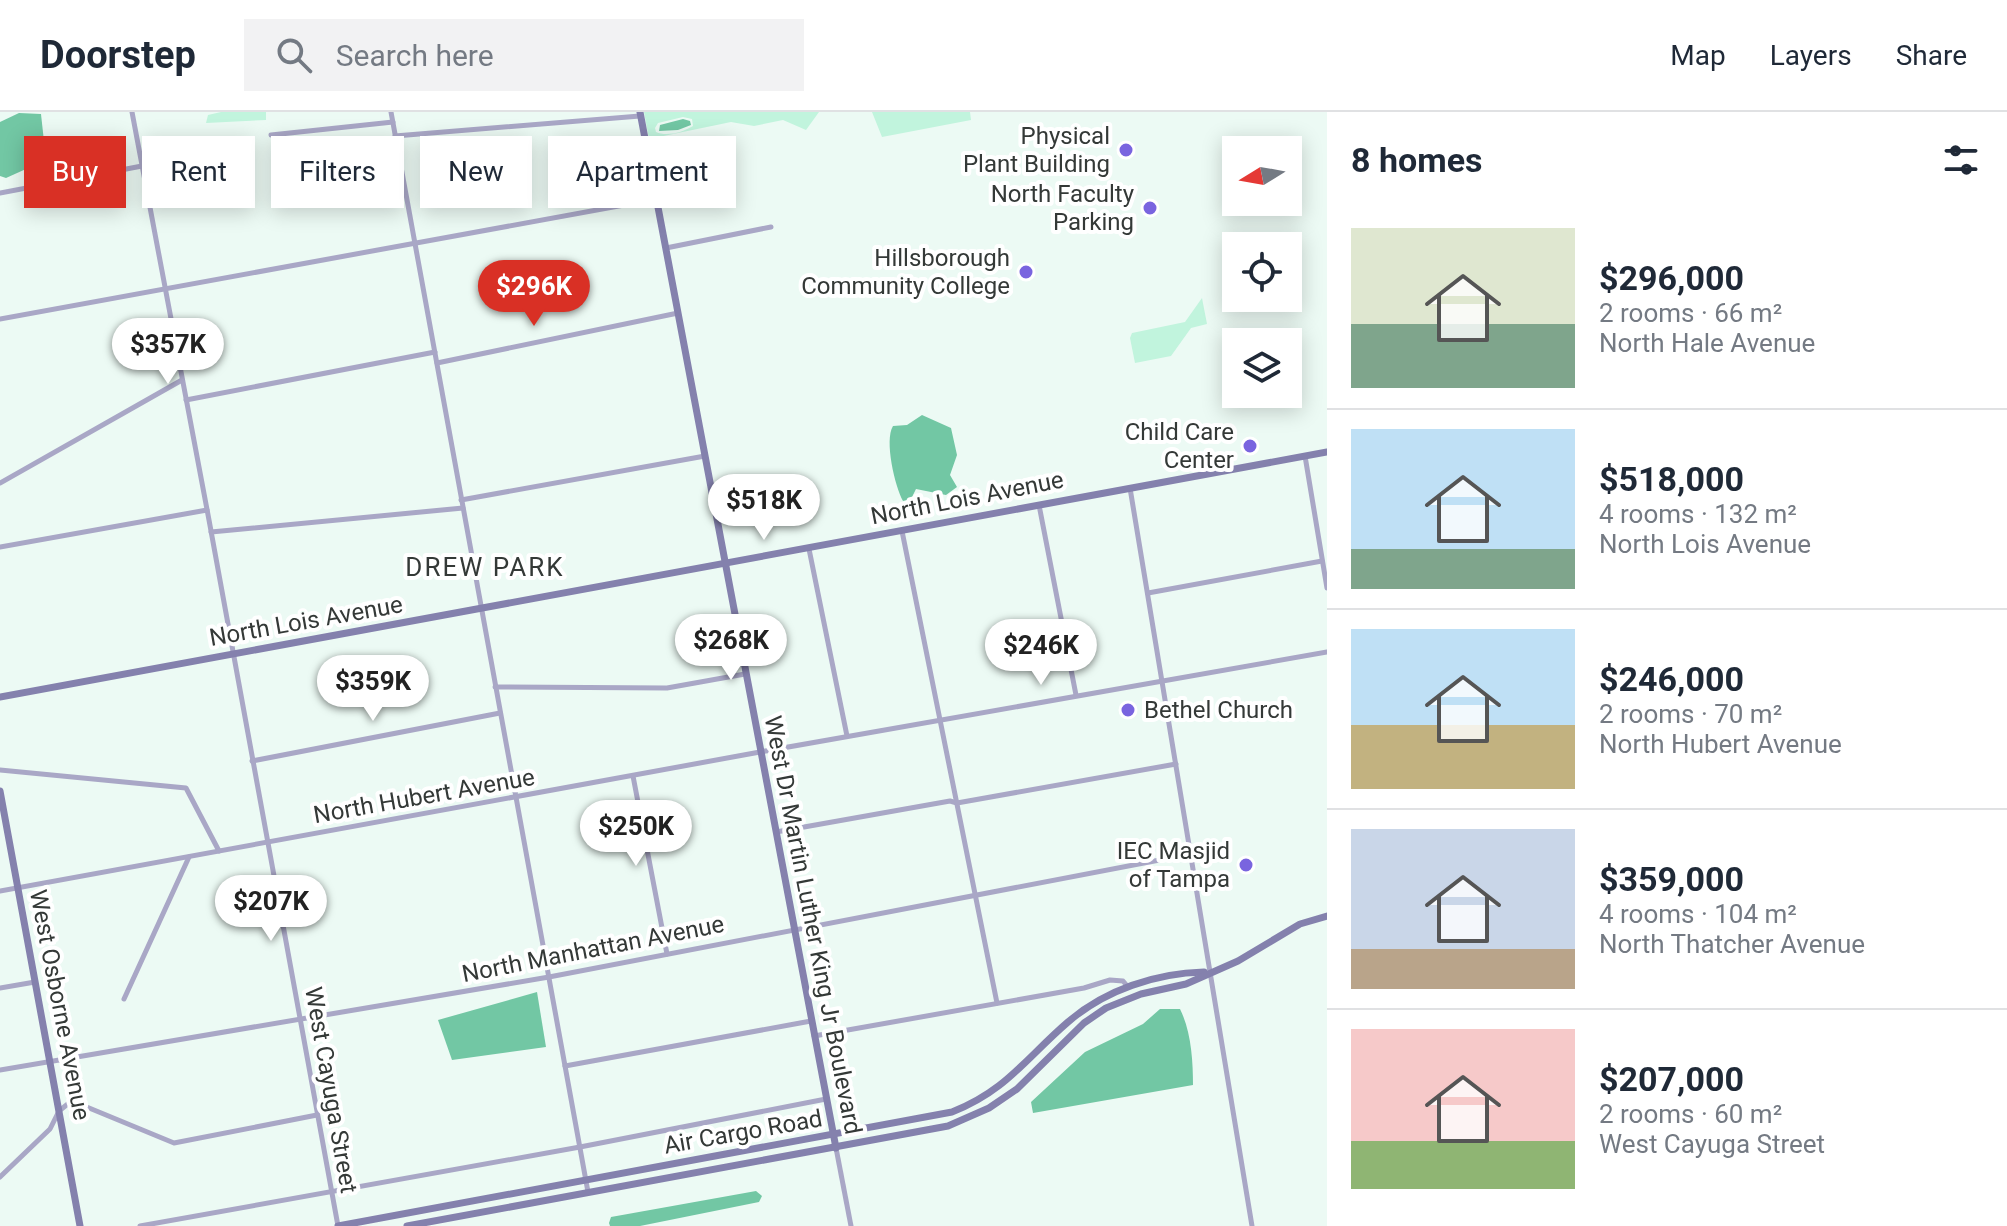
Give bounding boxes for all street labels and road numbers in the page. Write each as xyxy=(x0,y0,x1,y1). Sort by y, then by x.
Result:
street label: North Lois Avenue xyxy=(868,466,1066,530)
street label: North Lois Avenue xyxy=(207,590,405,652)
street label: West Dr Martin Luther King Jr Boulevard xyxy=(759,713,867,1137)
street label: North Hubert Avenue xyxy=(311,763,537,829)
street label: West Osborne Avenue xyxy=(24,887,96,1123)
street label: North Manhattan Avenue xyxy=(460,910,726,988)
street label: West Cayuga Street xyxy=(299,985,363,1195)
street label: Air Cargo Road xyxy=(662,1104,824,1160)

